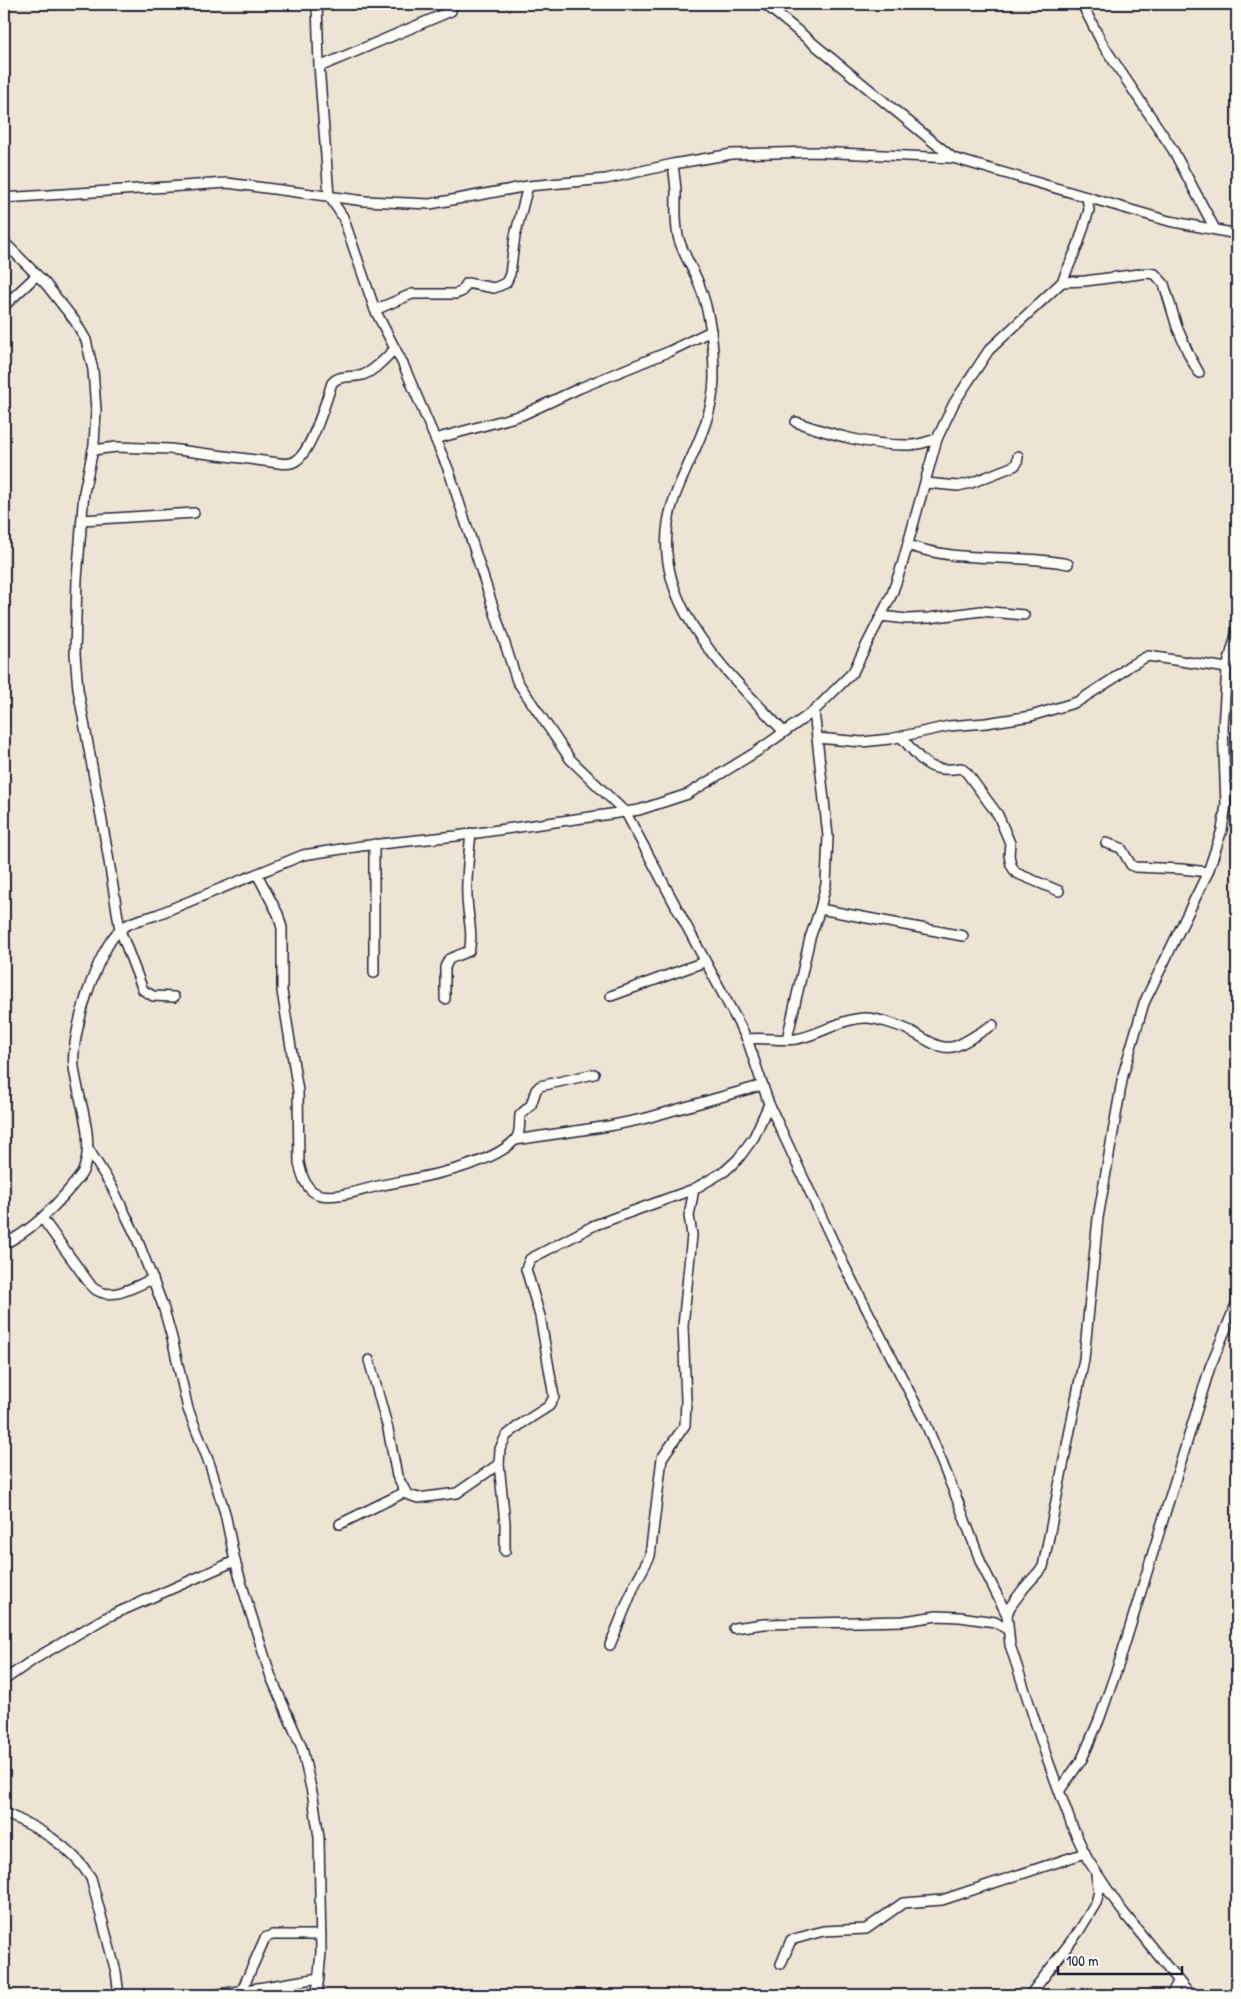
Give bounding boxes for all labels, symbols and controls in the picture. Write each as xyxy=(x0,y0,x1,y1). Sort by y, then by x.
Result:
scale bar xyxy=(1058,1944,1182,1976)
text: 100 m xyxy=(1066,1950,1099,1971)

